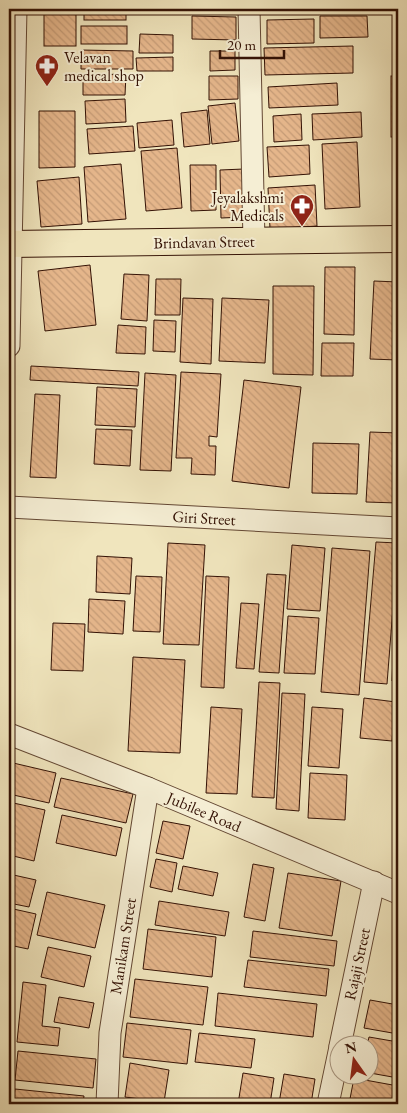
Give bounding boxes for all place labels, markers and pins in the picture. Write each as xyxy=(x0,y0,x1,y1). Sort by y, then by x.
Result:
place label: Velavan medical shop xyxy=(64,47,144,86)
pharmacy icon: Velavan medical shop xyxy=(34,53,60,87)
place label: Jeyalakshmi Medicals xyxy=(210,187,284,226)
pharmacy icon: Jeyalakshmi Medicals xyxy=(289,193,315,227)

